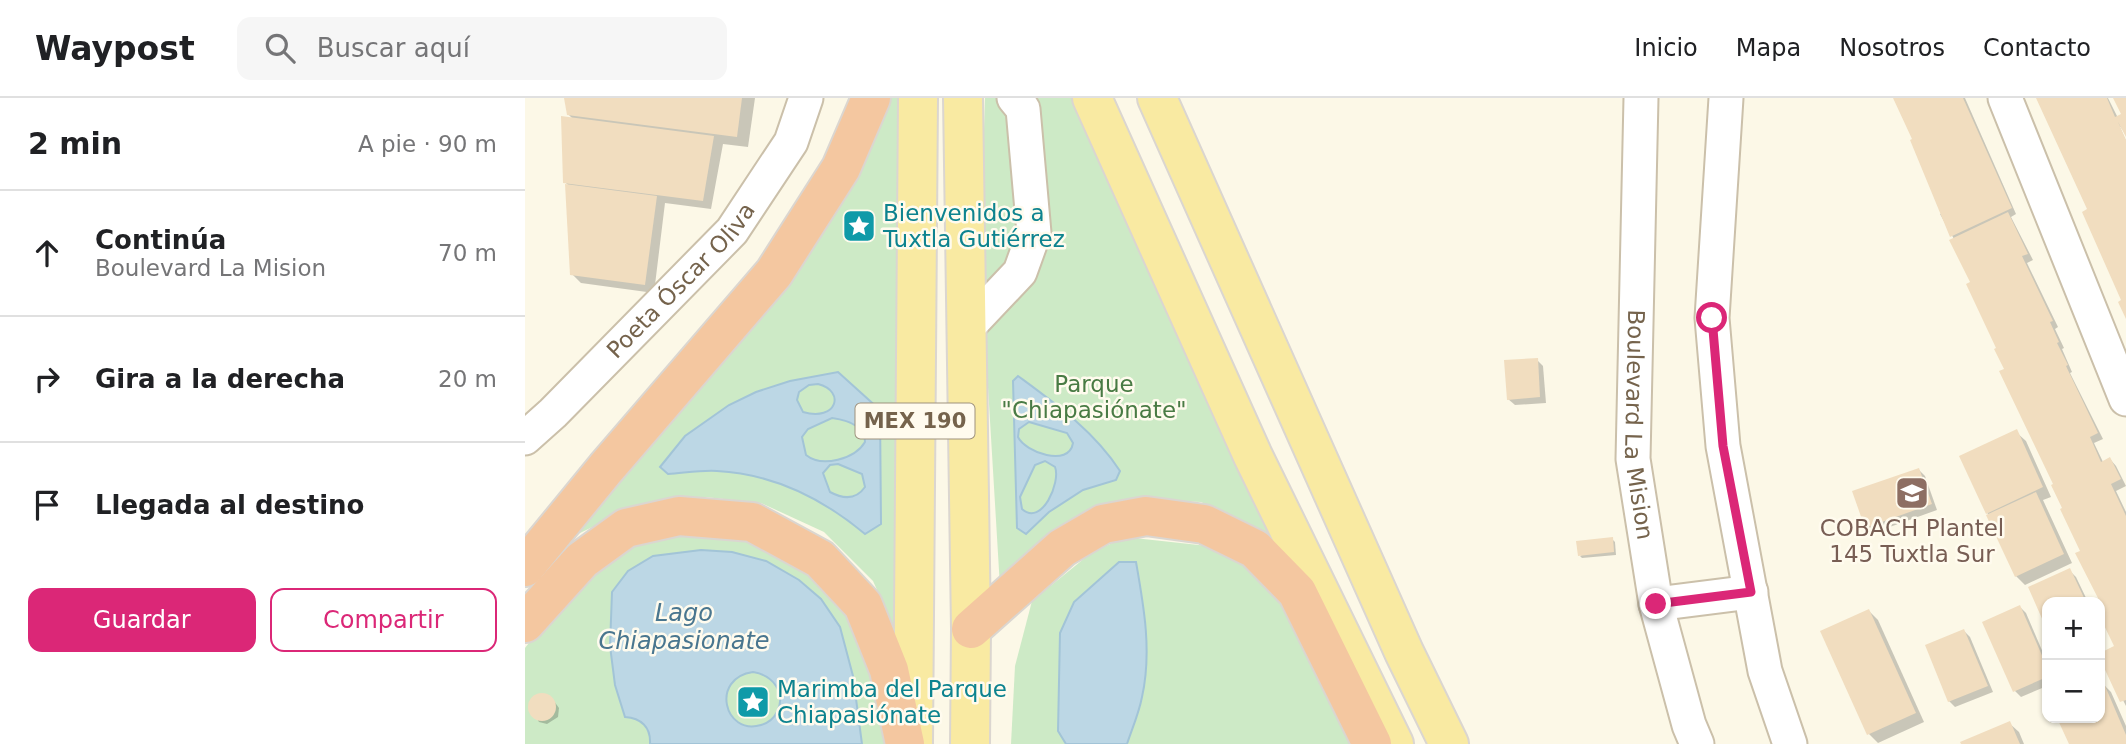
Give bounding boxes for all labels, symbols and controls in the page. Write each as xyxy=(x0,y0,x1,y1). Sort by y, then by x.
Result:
search box xyxy=(237,17,727,80)
text: Waypost xyxy=(35,29,195,68)
icon: search xyxy=(261,29,299,67)
text: Buscar aquí xyxy=(317,33,470,63)
text: Inicio xyxy=(1634,34,1698,62)
text: Mapa xyxy=(1736,34,1801,62)
text: Nosotros xyxy=(1839,34,1945,62)
text: Contacto xyxy=(1983,34,2091,62)
text: 2 min xyxy=(28,126,122,161)
text: A pie · 90 m xyxy=(358,131,497,157)
street label: Poeta Óscar Oliva xyxy=(602,198,760,363)
place label: Bienvenidos a Tuxtla Gutiérrez xyxy=(882,200,1065,252)
place icon: Bienvenidos a Tuxtla Gutiérrez xyxy=(840,207,878,245)
text: Continúa xyxy=(95,225,226,255)
icon: ahead xyxy=(28,234,66,272)
text: 70 m xyxy=(438,240,497,266)
text: Boulevard La Mision xyxy=(95,255,326,281)
route start xyxy=(1696,302,1727,333)
street label: Boulevard La Mision xyxy=(1620,309,1659,542)
icon: right xyxy=(28,360,66,398)
text: Gira a la derecha xyxy=(95,364,345,394)
text: 20 m xyxy=(438,366,497,392)
park label: Parque "Chiapasiónate" xyxy=(1001,371,1187,423)
road number: MEX 190 xyxy=(855,404,975,438)
school or university icon: COBACH Plantel 145 Tuxtla Sur xyxy=(1893,474,1931,512)
icon: arrive xyxy=(28,486,66,524)
text: Llegada al destino xyxy=(95,490,364,520)
place label: COBACH Plantel 145 Tuxtla Sur xyxy=(1820,515,2004,567)
button: Guardar xyxy=(28,588,256,652)
button: Compartir xyxy=(270,588,497,652)
route end xyxy=(1640,588,1671,619)
map controls xyxy=(2042,597,2105,723)
button: + xyxy=(2042,597,2105,660)
water label: Lago Chiapasionate xyxy=(598,599,770,655)
button: − xyxy=(2042,660,2105,723)
place label: Marimba del Parque Chiapasiónate xyxy=(777,676,1007,728)
place icon: Marimba del Parque Chiapasiónate xyxy=(734,683,772,721)

